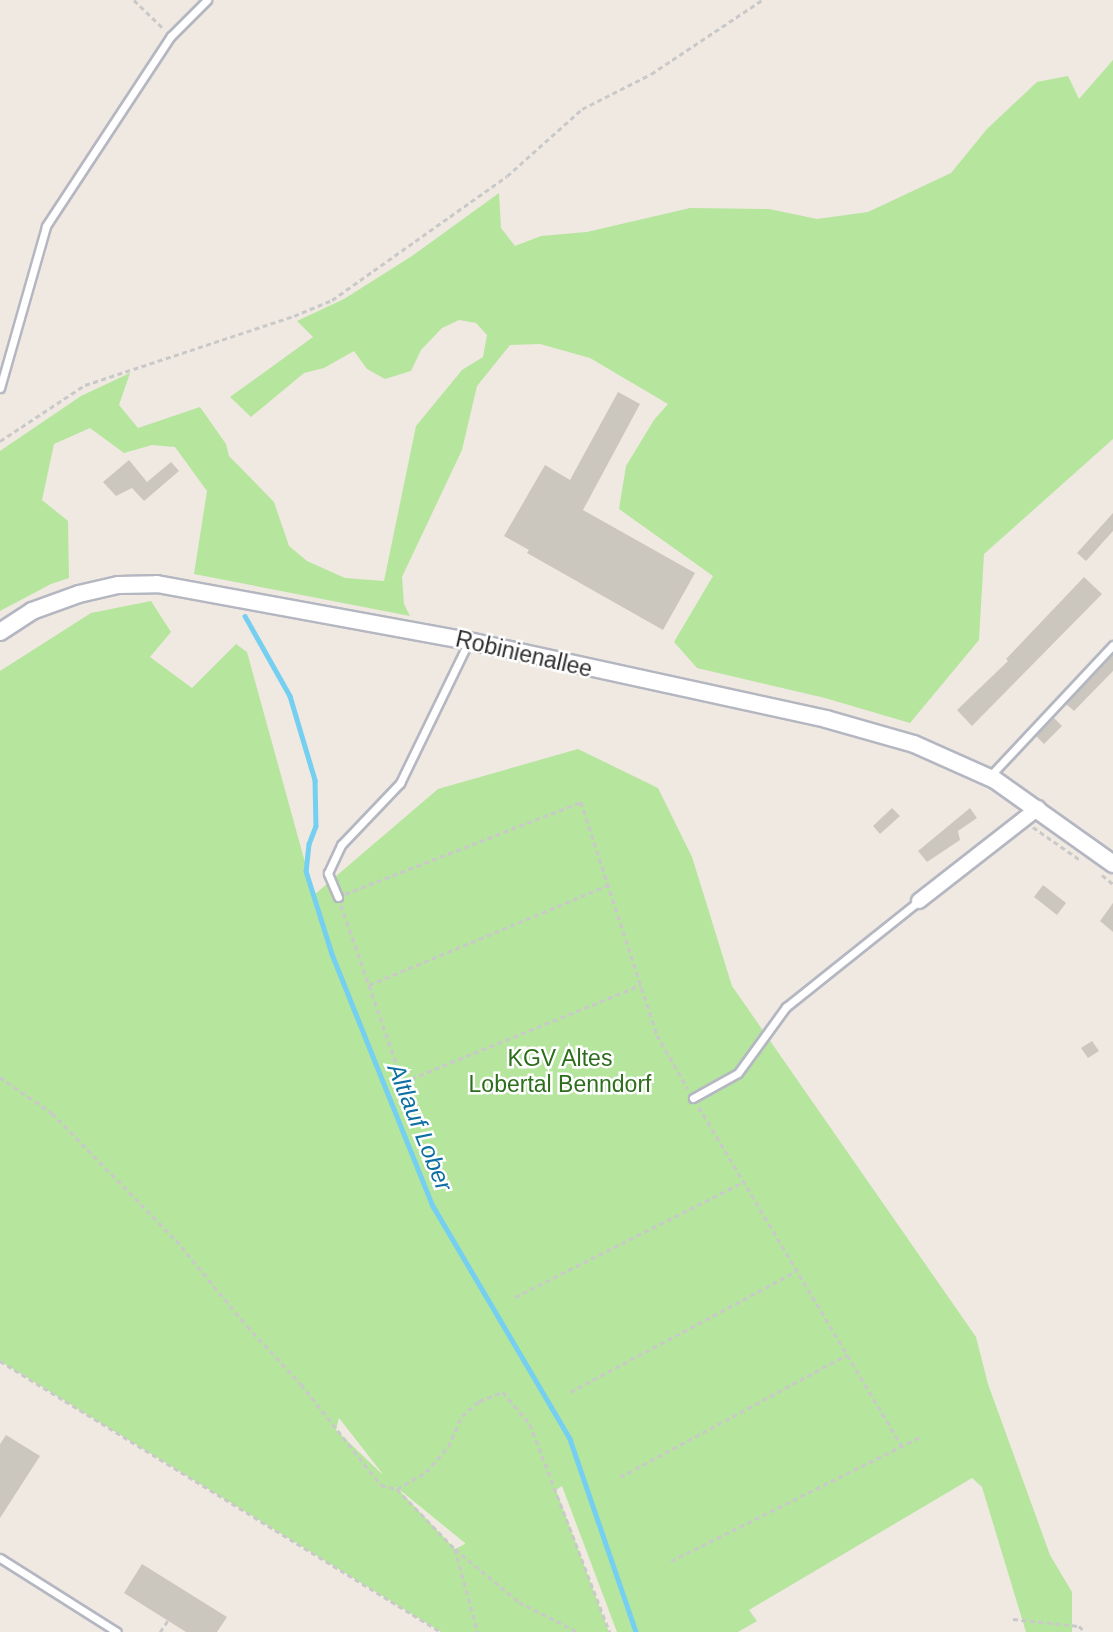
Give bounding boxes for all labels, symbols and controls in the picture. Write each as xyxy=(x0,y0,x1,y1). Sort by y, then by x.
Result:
street label: Robinienallee xyxy=(453,625,595,683)
park label: KGV Altes Lobertal Benndorf xyxy=(469,1044,651,1098)
water label: Altlauf Lober xyxy=(381,1059,459,1195)

